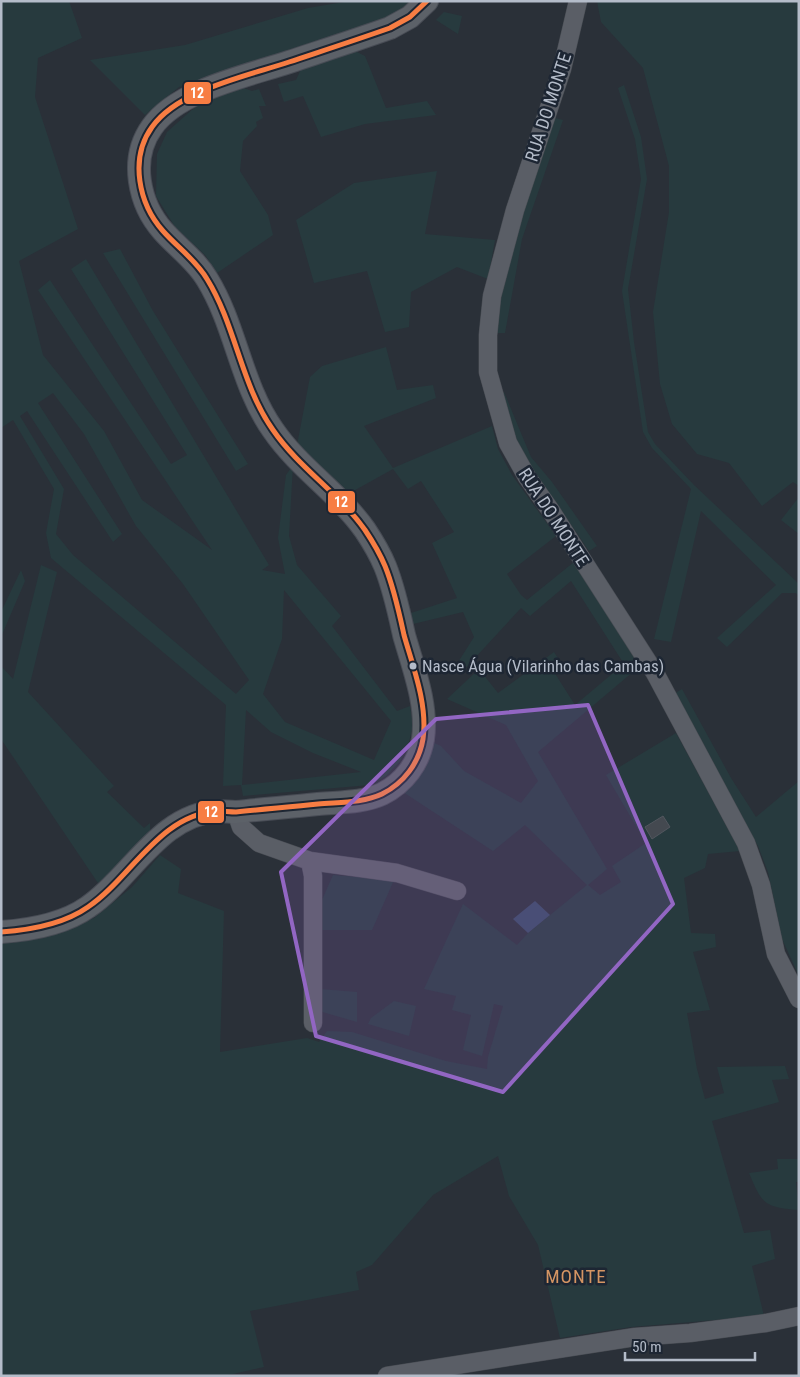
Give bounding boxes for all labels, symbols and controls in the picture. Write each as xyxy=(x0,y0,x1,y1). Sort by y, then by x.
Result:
street label: RUA DO MONTE xyxy=(521,50,575,164)
line badge: 12 xyxy=(183,81,212,105)
text: 12 xyxy=(190,85,204,101)
street label: RUA DO MONTE xyxy=(514,464,594,570)
line badge: 12 xyxy=(327,490,356,514)
text: 12 xyxy=(334,494,348,510)
place label: Nasce Água (Vilarinho das Cambas) xyxy=(422,656,664,676)
marker: Nasce Água (Vilarinho das Cambas) xyxy=(408,661,418,671)
line badge: 12 xyxy=(197,800,225,824)
text: 12 xyxy=(204,804,218,820)
district label: MONTE xyxy=(545,1265,607,1288)
scale bar xyxy=(625,1330,755,1362)
text: 50 m xyxy=(632,1338,662,1356)

